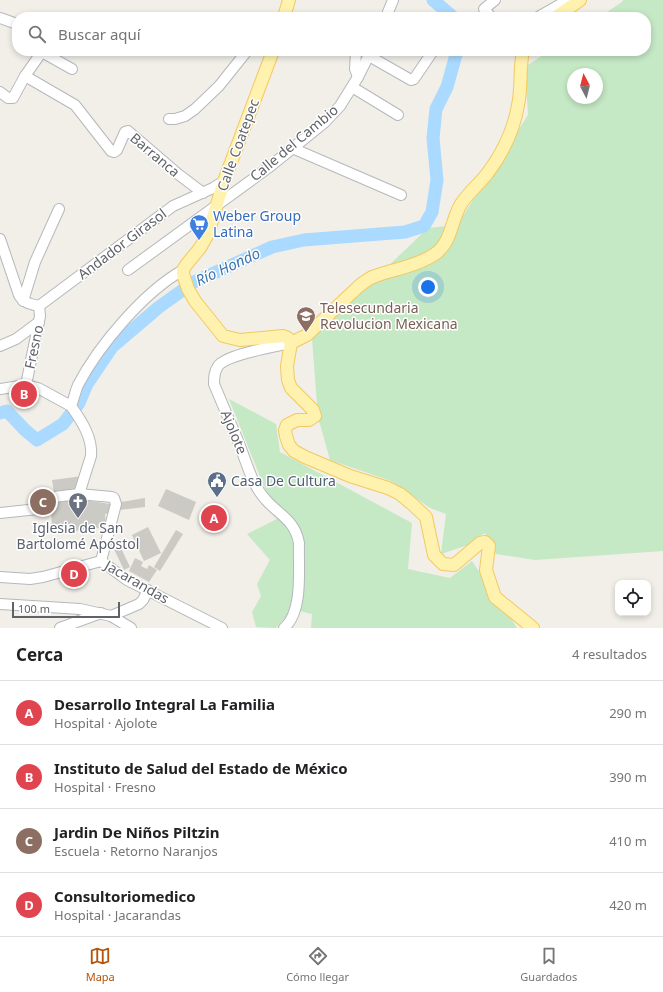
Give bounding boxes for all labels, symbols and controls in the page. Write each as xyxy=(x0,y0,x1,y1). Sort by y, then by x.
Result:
search box xyxy=(12,12,651,56)
icon: search xyxy=(26,23,48,45)
text: Buscar aquí xyxy=(58,24,141,44)
north arrow xyxy=(567,68,603,104)
street label: Calle Coatepec xyxy=(212,96,263,194)
street label: Calle del Cambio xyxy=(246,100,342,185)
street label: Barranca xyxy=(126,128,184,181)
street label: Andador Girasol xyxy=(73,204,170,283)
place label: Weber Group Latina xyxy=(213,206,301,241)
supermarket icon: Weber Group Latina xyxy=(188,213,210,241)
water label: Río Hondo xyxy=(192,242,263,290)
your location xyxy=(418,277,438,297)
place label: Telesecundaria Revolucion Mexicana xyxy=(320,298,458,333)
school or university icon: Telesecundaria Revolucion Mexicana xyxy=(295,305,317,333)
street label: Fresno xyxy=(20,323,47,371)
pin: B xyxy=(11,379,37,409)
street label: Ajolote xyxy=(217,407,252,457)
public building icon: Casa De Cultura xyxy=(206,470,228,498)
place label: Casa De Cultura xyxy=(231,471,336,490)
pin: C xyxy=(30,487,56,517)
church icon: Iglesia de San Bartolomé Apóstol xyxy=(67,491,89,519)
pin: A xyxy=(201,503,227,533)
place label: Iglesia de San Bartolomé Apóstol xyxy=(17,518,139,553)
street label: Jacarandas xyxy=(100,554,173,608)
pin: D xyxy=(61,559,87,589)
map controls xyxy=(615,580,651,616)
button: locate xyxy=(615,580,651,616)
scale bar xyxy=(12,600,120,619)
text: 100 m xyxy=(18,601,50,616)
text: Cerca xyxy=(16,643,63,666)
text: 4 resultados xyxy=(572,645,647,663)
text: Desarrollo Integral La Familia xyxy=(54,694,275,714)
text: A xyxy=(25,704,34,722)
text: 290 m xyxy=(609,704,647,722)
text: Hospital · Ajolote xyxy=(54,714,157,732)
text: Instituto de Salud del Estado de México xyxy=(54,758,348,778)
text: B xyxy=(25,768,33,786)
text: 390 m xyxy=(609,768,647,786)
text: Hospital · Fresno xyxy=(54,778,156,796)
text: Jardin De Niños Piltzin xyxy=(54,822,219,842)
text: C xyxy=(25,832,33,850)
text: 410 m xyxy=(609,832,647,850)
text: Escuela · Retorno Naranjos xyxy=(54,842,218,860)
text: Consultoriomedico xyxy=(54,886,196,906)
text: D xyxy=(24,896,34,914)
text: 420 m xyxy=(609,896,647,914)
text: Hospital · Jacarandas xyxy=(54,906,181,924)
tab: Mapa xyxy=(86,945,115,984)
tab: Cómo llegar xyxy=(286,945,349,984)
tab: Guardados xyxy=(520,945,577,984)

